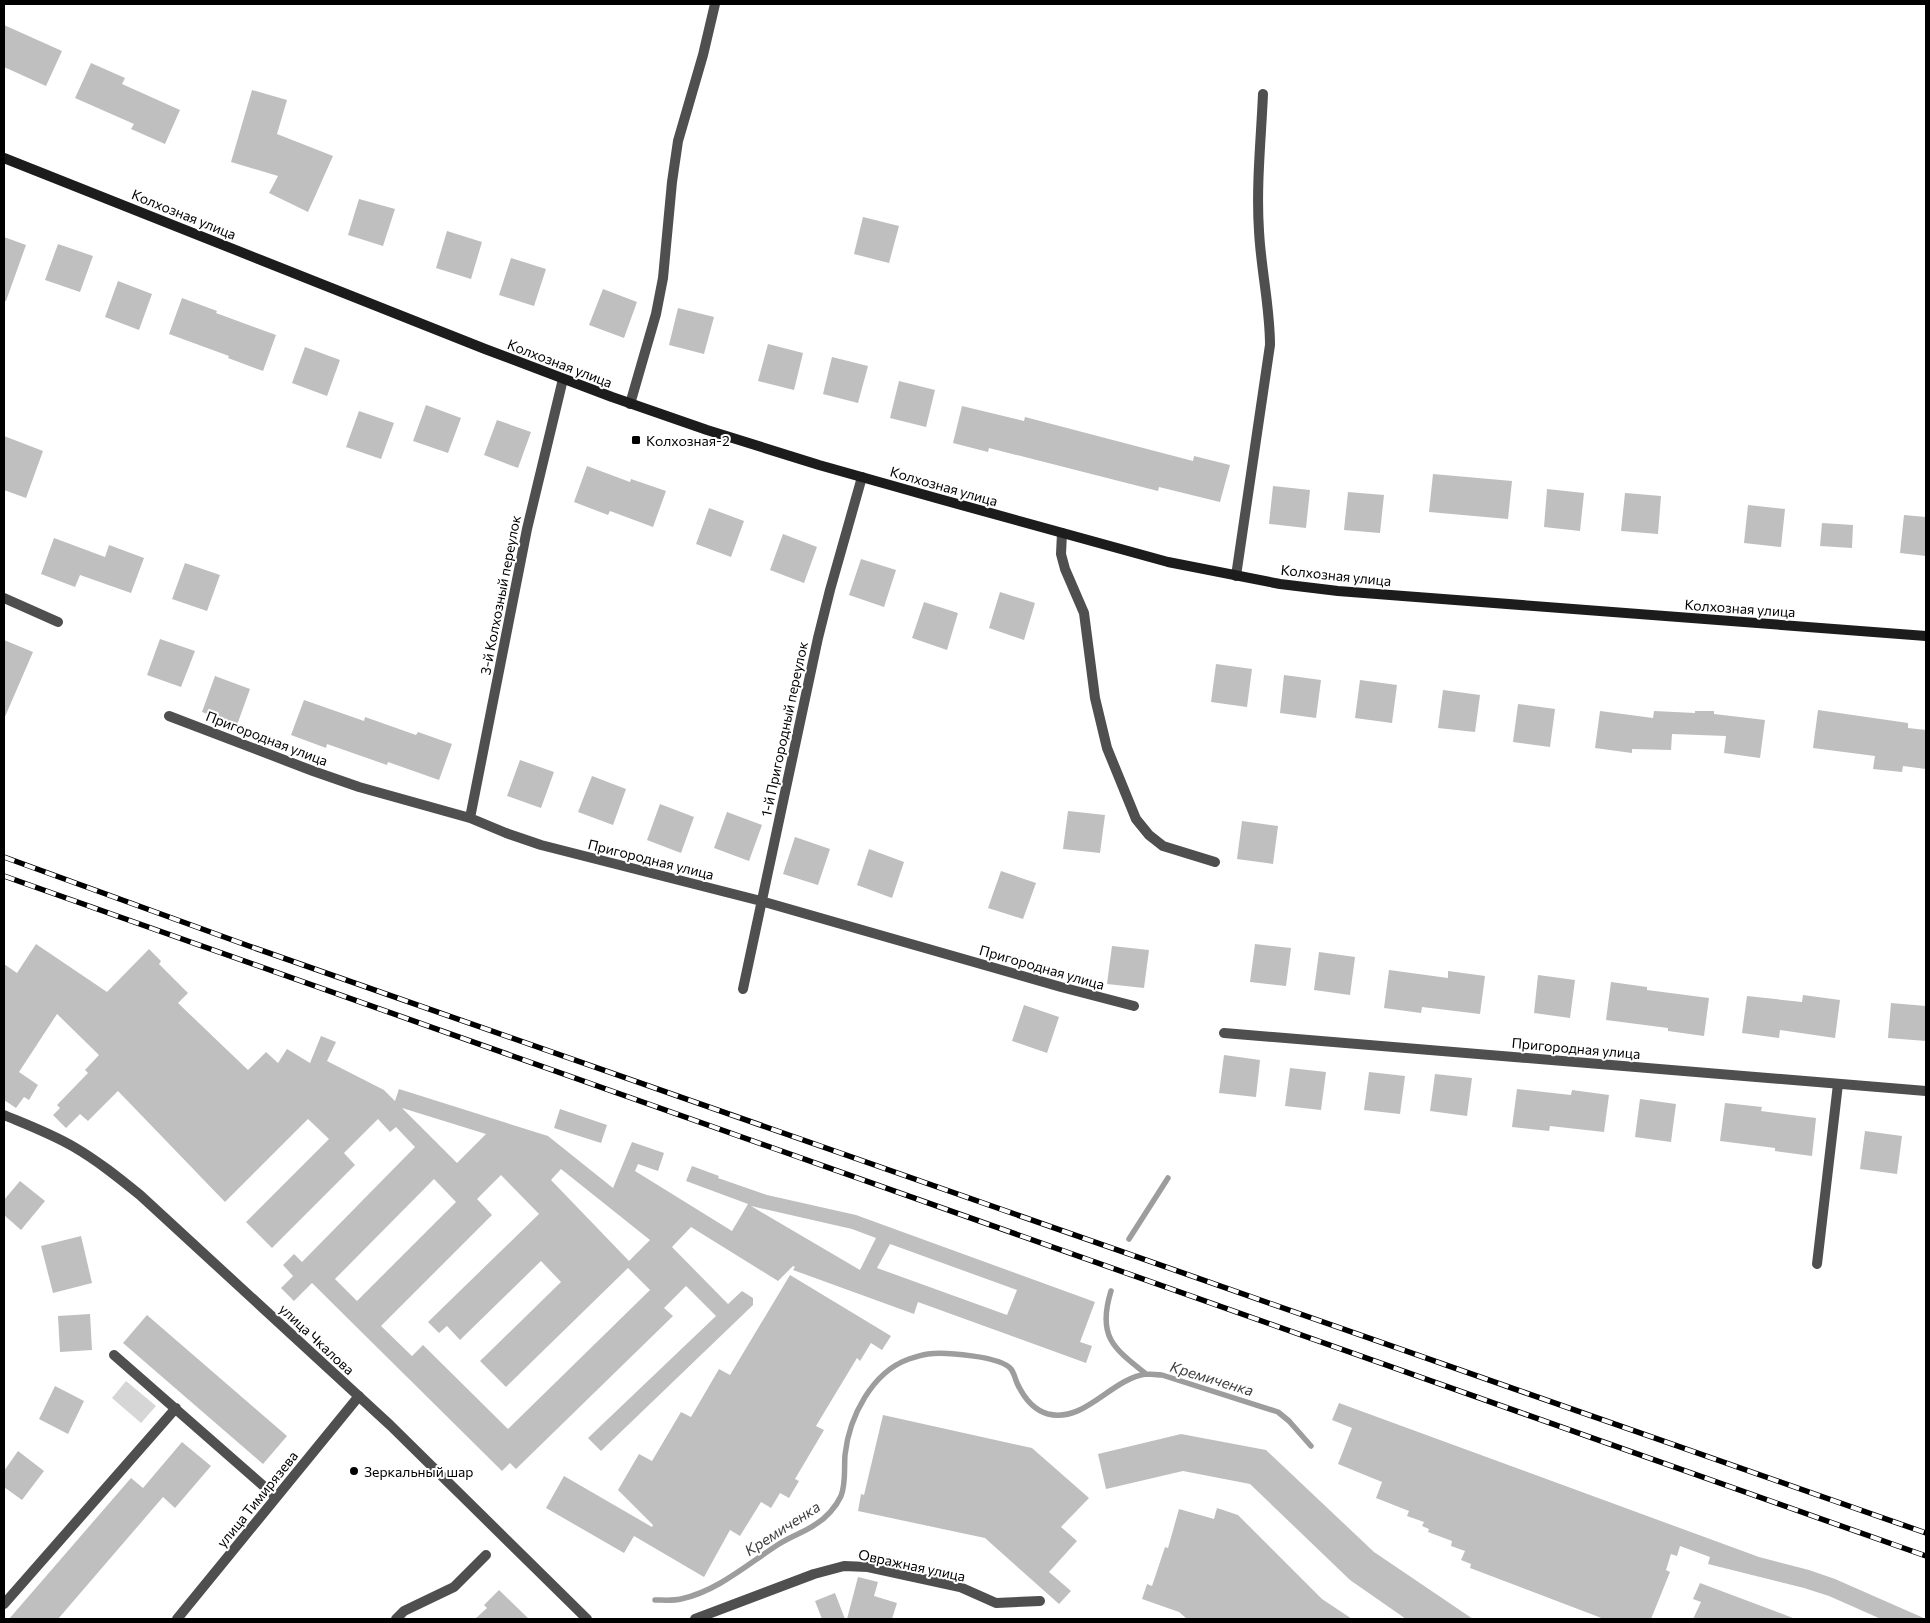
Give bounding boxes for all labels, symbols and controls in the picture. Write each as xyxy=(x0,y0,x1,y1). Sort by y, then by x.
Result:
street label: Колхозная улица xyxy=(129,185,239,243)
street label: Колхозная улица xyxy=(505,335,615,391)
place label: Колхозная-2 xyxy=(646,432,730,449)
marker: Колхозная-2 xyxy=(630,434,642,446)
street label: Колхозная улица xyxy=(888,463,1000,509)
street label: 3-й Колхозный переулок xyxy=(476,513,524,676)
street label: Колхозная улица xyxy=(1280,561,1392,589)
street label: Колхозная улица xyxy=(1684,596,1796,620)
street label: 1-й Пригородный переулок xyxy=(757,639,811,818)
street label: Пригородная улица xyxy=(204,707,330,769)
street label: Пригородная улица xyxy=(586,835,716,883)
street label: Пригородная улица xyxy=(978,941,1106,993)
street label: Пригородная улица xyxy=(1511,1034,1641,1062)
street label: улица Чкалова xyxy=(276,1300,358,1378)
water label: Кремиченка xyxy=(1168,1357,1256,1399)
street label: улица Тимирязева xyxy=(213,1447,301,1551)
place label: Зеркальный шар xyxy=(364,1463,474,1480)
marker: Зеркальный шар xyxy=(348,1465,360,1477)
water label: Кремиченка xyxy=(741,1497,823,1559)
street label: Овражная улица xyxy=(857,1545,967,1585)

